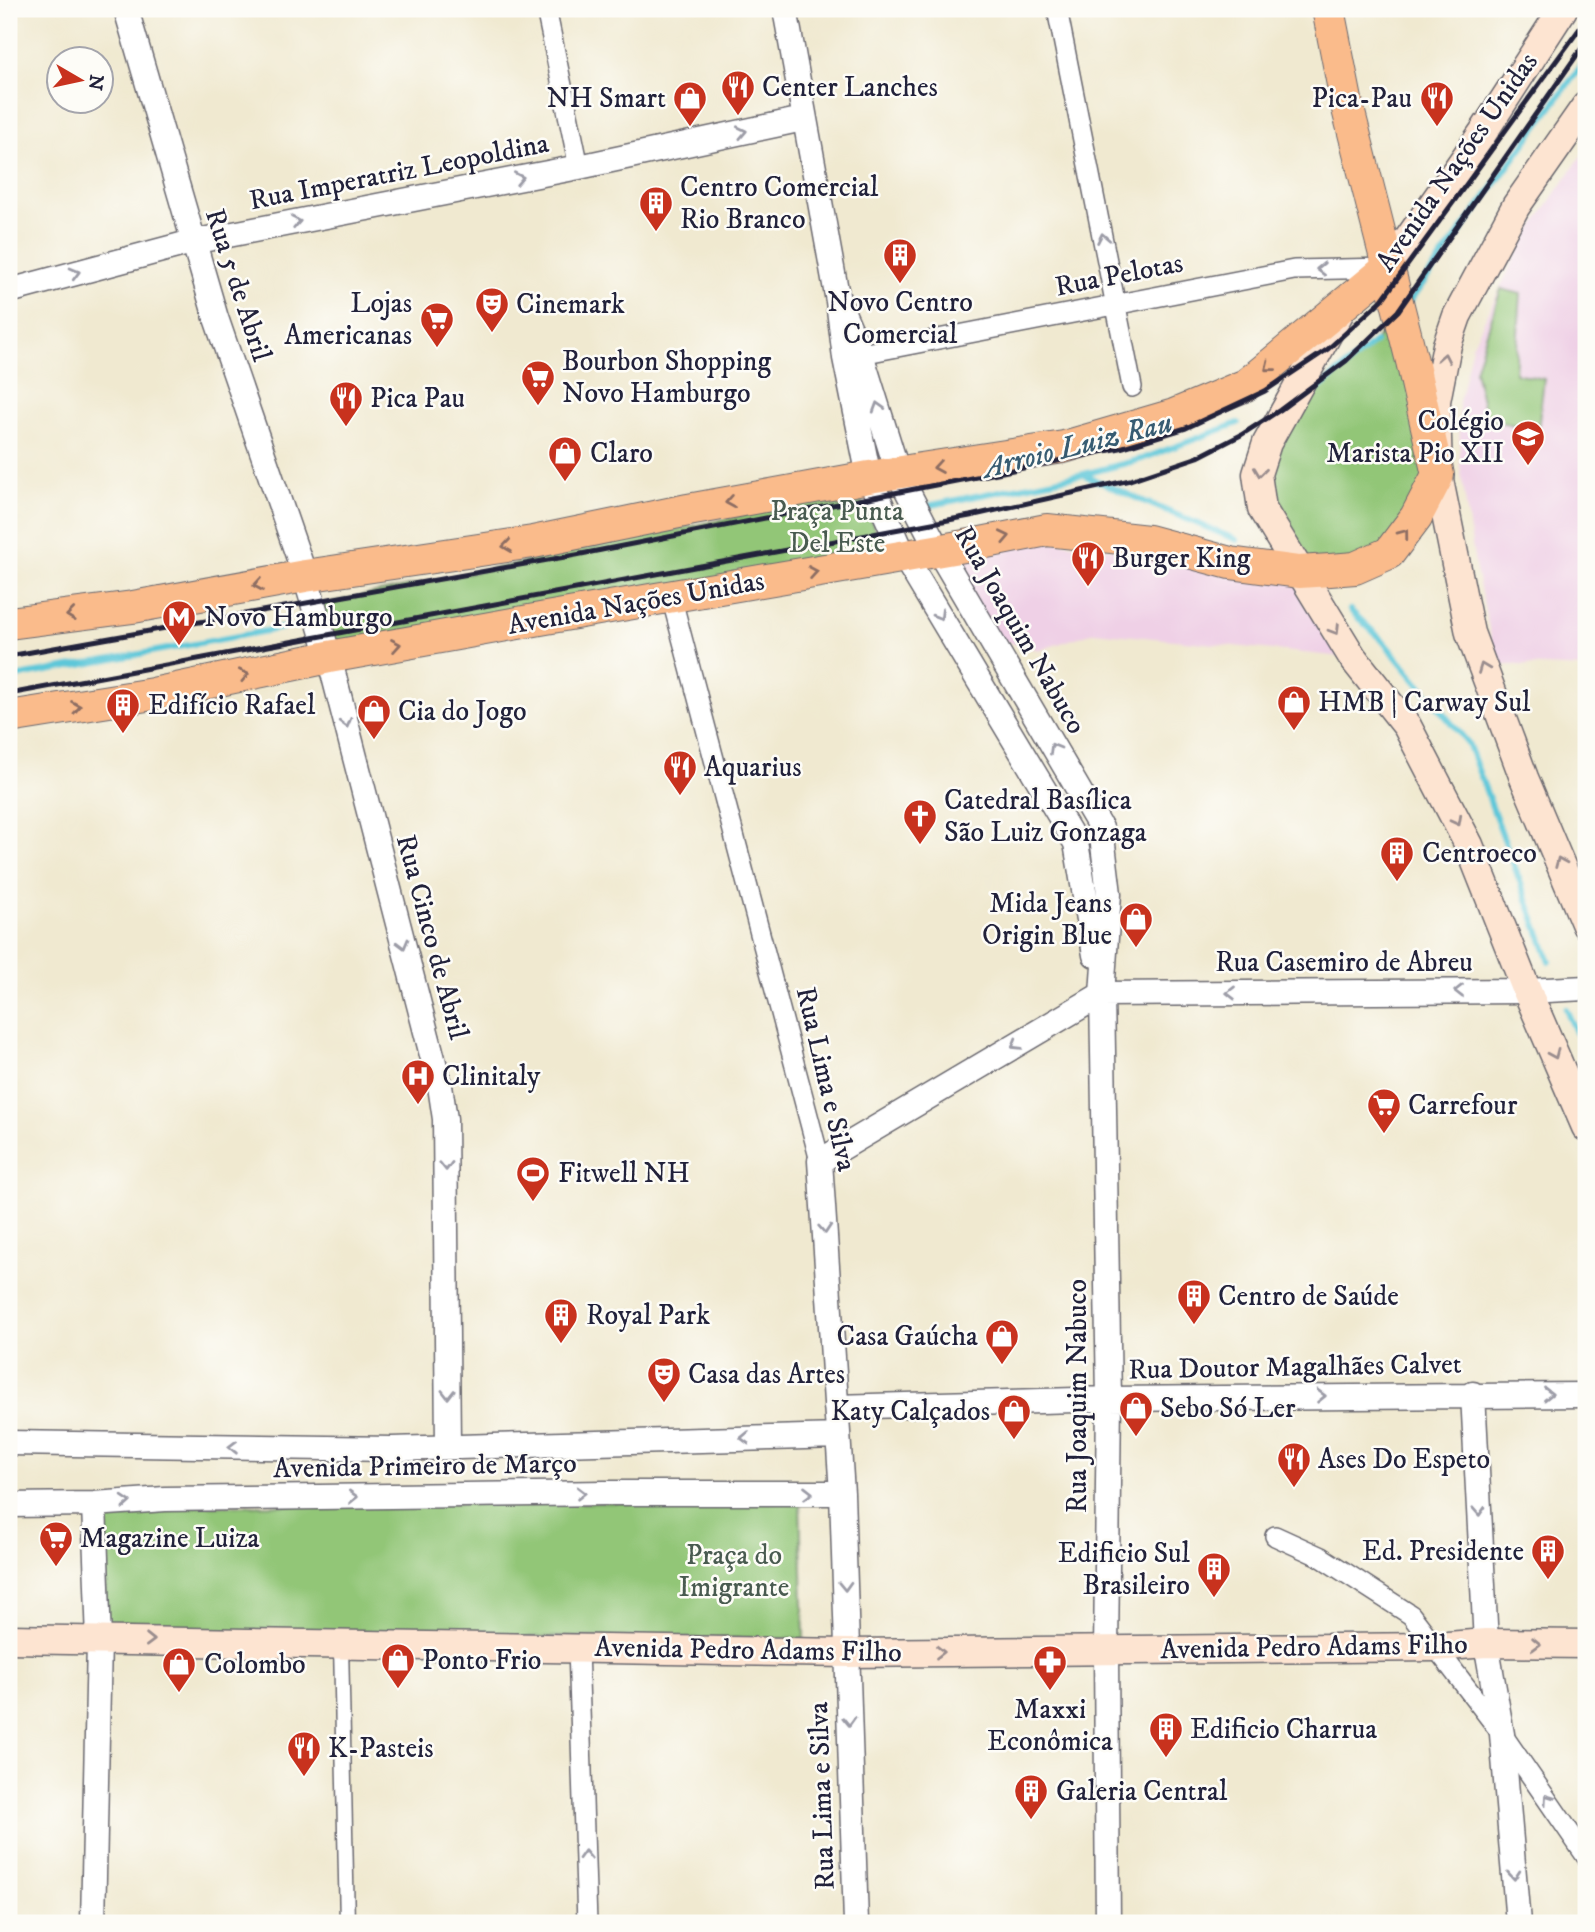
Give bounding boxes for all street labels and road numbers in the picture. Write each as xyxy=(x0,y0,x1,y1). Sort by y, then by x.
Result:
street label: Avenida Nações Unidas xyxy=(1368,46,1546,278)
street label: Rua Imperatriz Leopoldina xyxy=(246,126,552,218)
street label: Rua 5 de Abril xyxy=(197,204,279,366)
street label: Rua Pelotas xyxy=(1052,245,1186,305)
street label: Rua Joaquim Nabuco xyxy=(946,520,1094,740)
street label: Avenida Nações Unidas xyxy=(505,563,767,643)
street label: Rua Cinco de Abril xyxy=(388,831,476,1044)
street label: Rua Casemiro de Abreu xyxy=(1215,945,1473,980)
street label: Rua Lima e Silva xyxy=(788,983,864,1175)
street label: Rua Joaquim Nabuco xyxy=(1060,1279,1095,1513)
street label: Rua Doutor Magalhães Calvet xyxy=(1128,1347,1462,1387)
street label: Avenida Primeiro de Março xyxy=(273,1446,577,1486)
street label: Avenida Pedro Adams Filho xyxy=(1160,1627,1468,1667)
street label: Avenida Pedro Adams Filho xyxy=(594,1630,902,1670)
street label: Rua Lima e Silva xyxy=(801,1701,843,1891)

